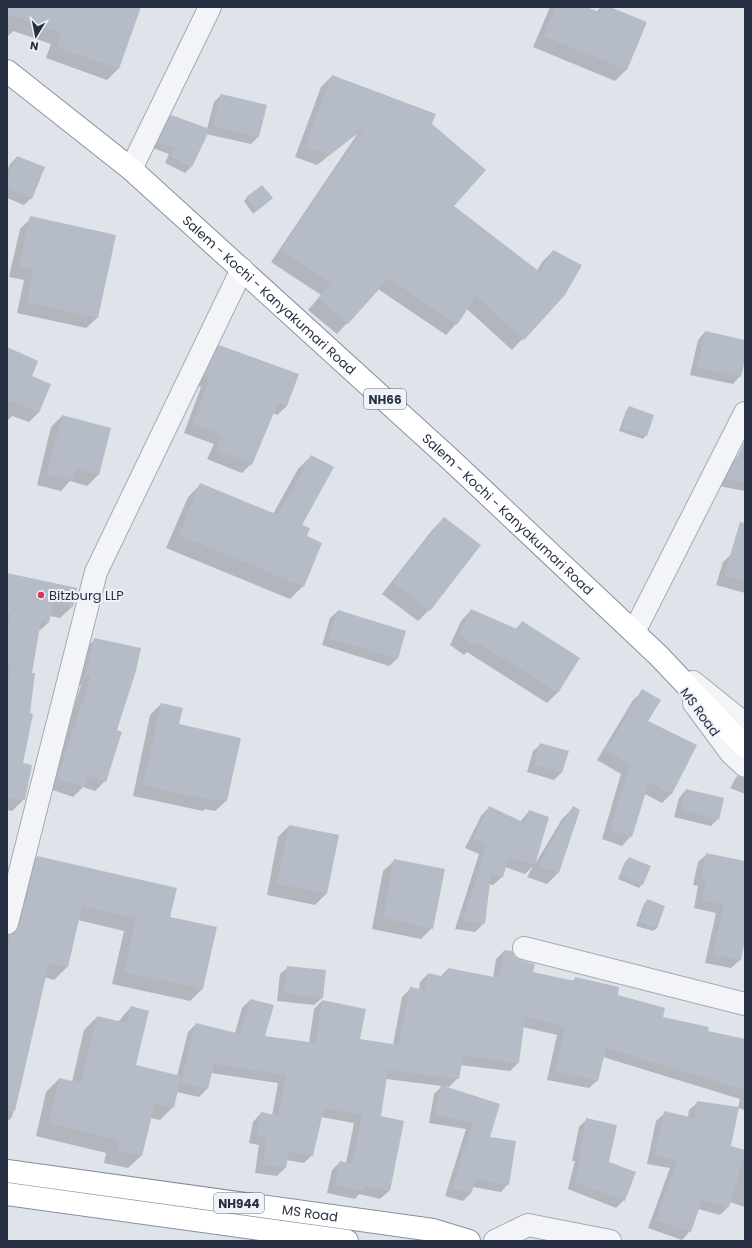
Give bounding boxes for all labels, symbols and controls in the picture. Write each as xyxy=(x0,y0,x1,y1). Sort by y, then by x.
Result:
north arrow xyxy=(16,16,56,56)
text: N xyxy=(29,37,40,54)
street label: Salem - Kochi - Kanyakumari Road xyxy=(178,211,360,379)
road number: NH66 xyxy=(364,389,406,409)
street label: Salem - Kochi - Kanyakumari Road xyxy=(418,429,598,599)
place label: Bitzburg LLP xyxy=(49,586,124,605)
marker: Bitzburg LLP xyxy=(36,590,46,600)
street label: MS Road xyxy=(676,684,724,740)
road number: NH944 xyxy=(214,1193,264,1213)
street label: MS Road xyxy=(281,1200,339,1226)

